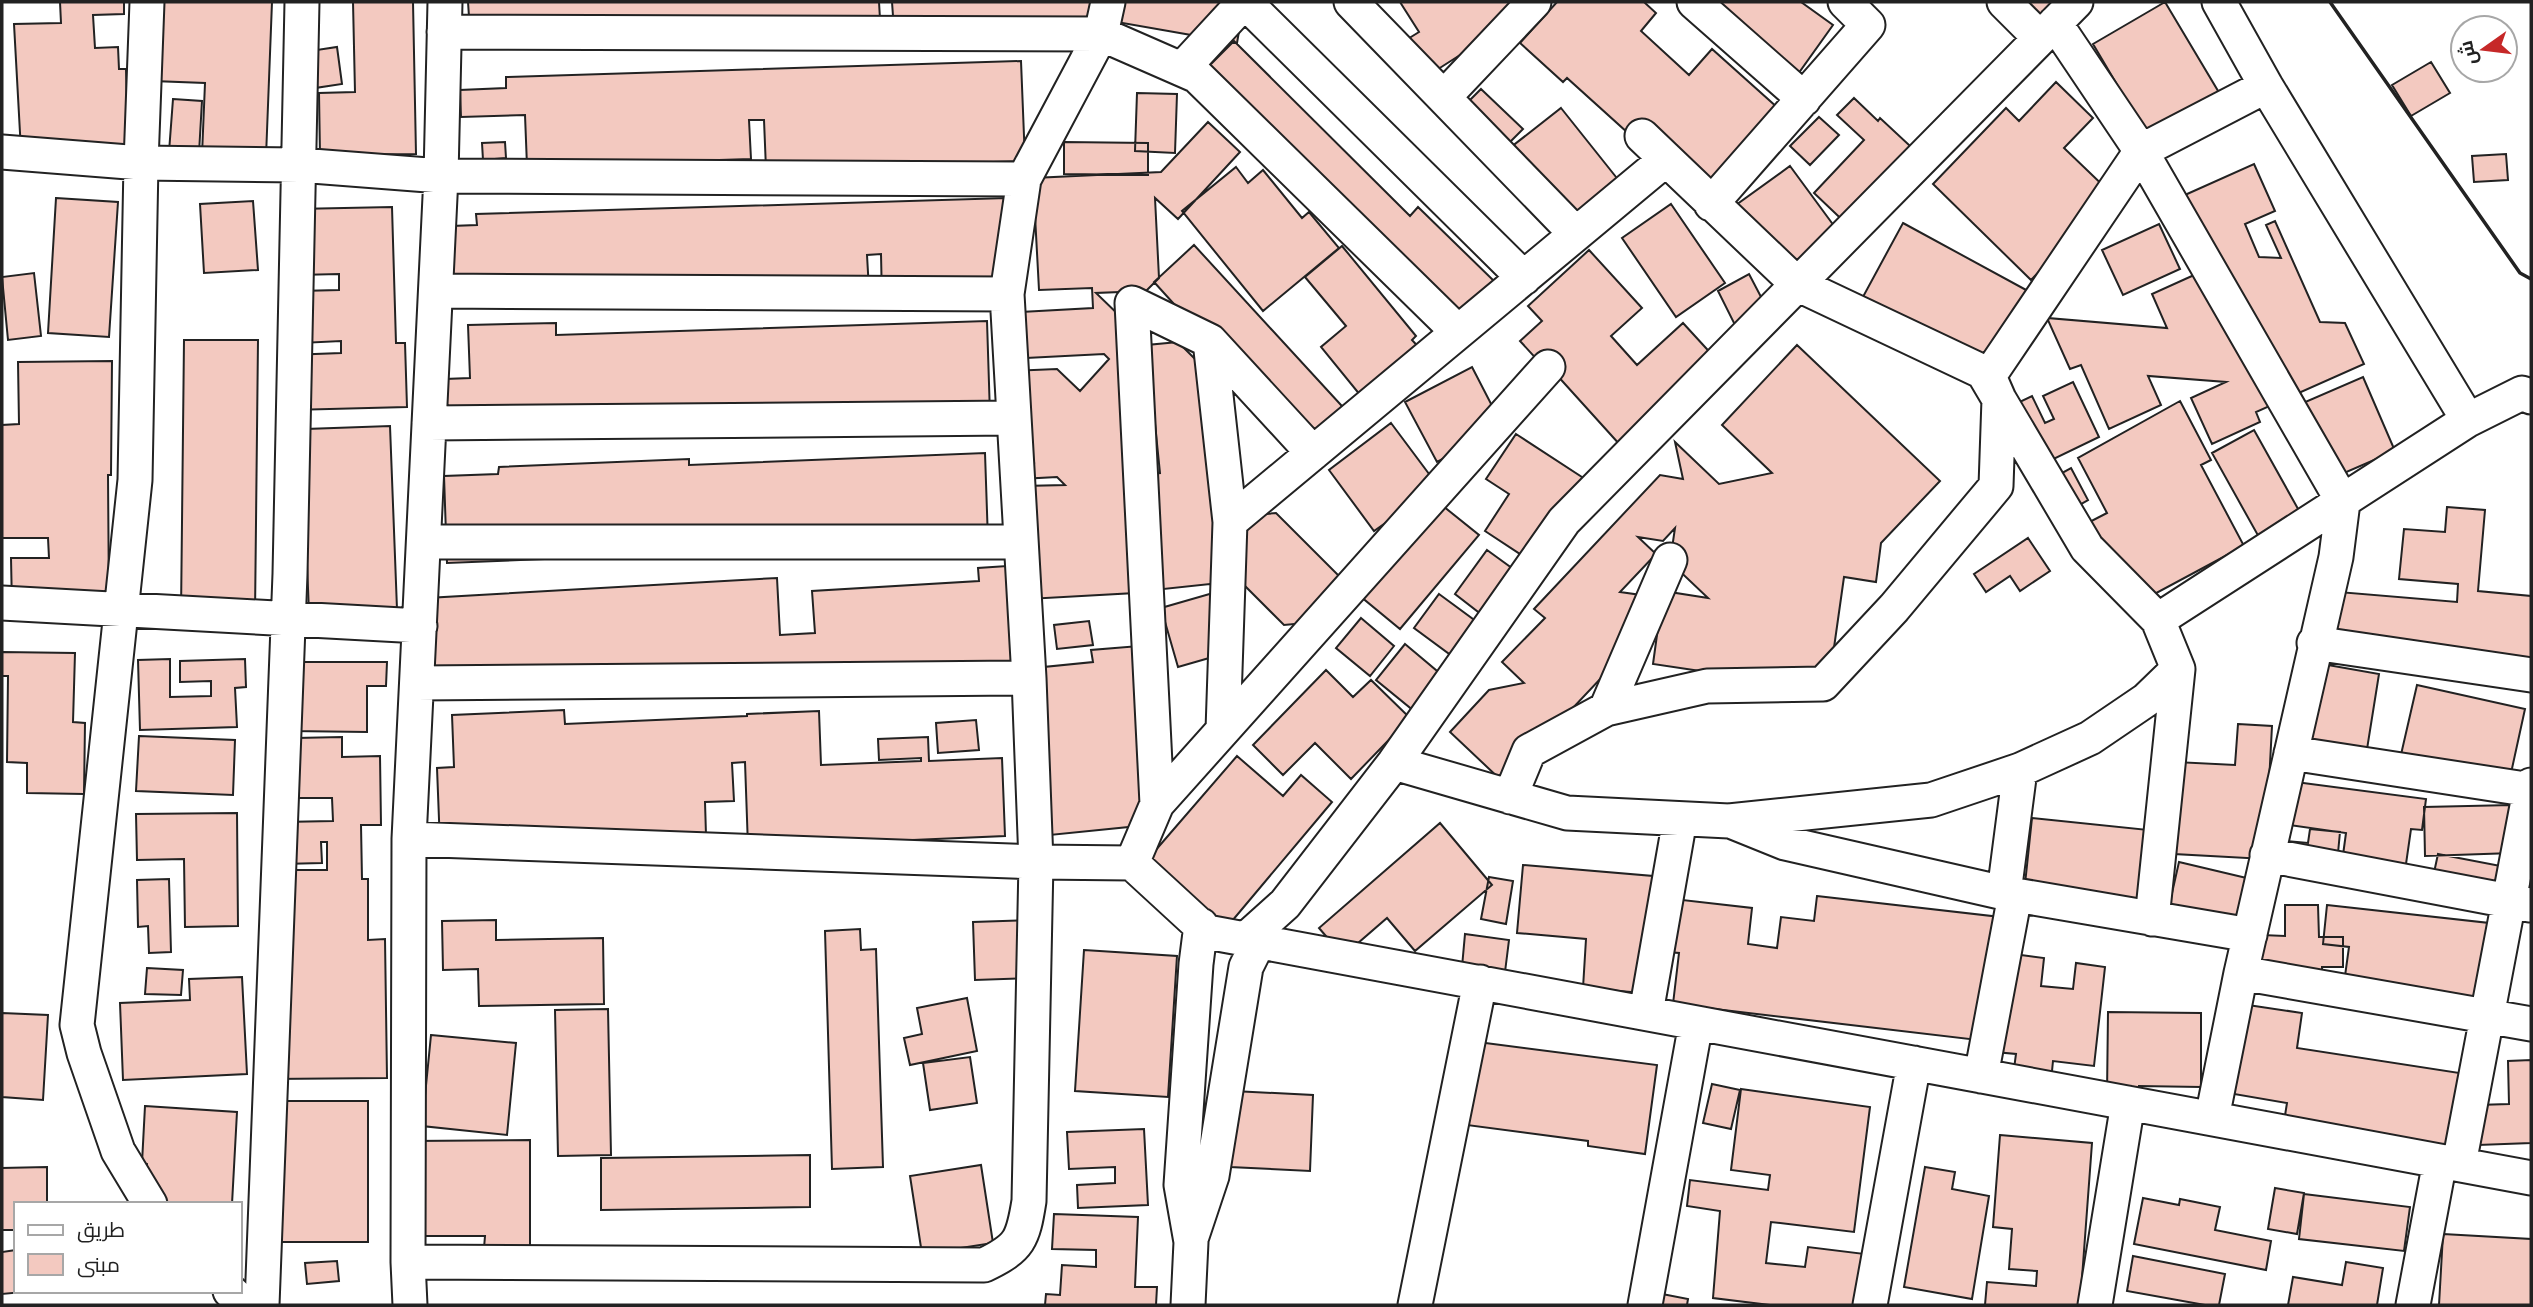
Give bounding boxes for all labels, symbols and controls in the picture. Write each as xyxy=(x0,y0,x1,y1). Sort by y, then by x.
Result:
north arrow xyxy=(2449,14,2519,84)
text: ش xyxy=(2452,38,2483,68)
legend xyxy=(14,1202,242,1293)
text: طريق xyxy=(77,1215,125,1243)
text: مبنى xyxy=(77,1250,120,1278)

